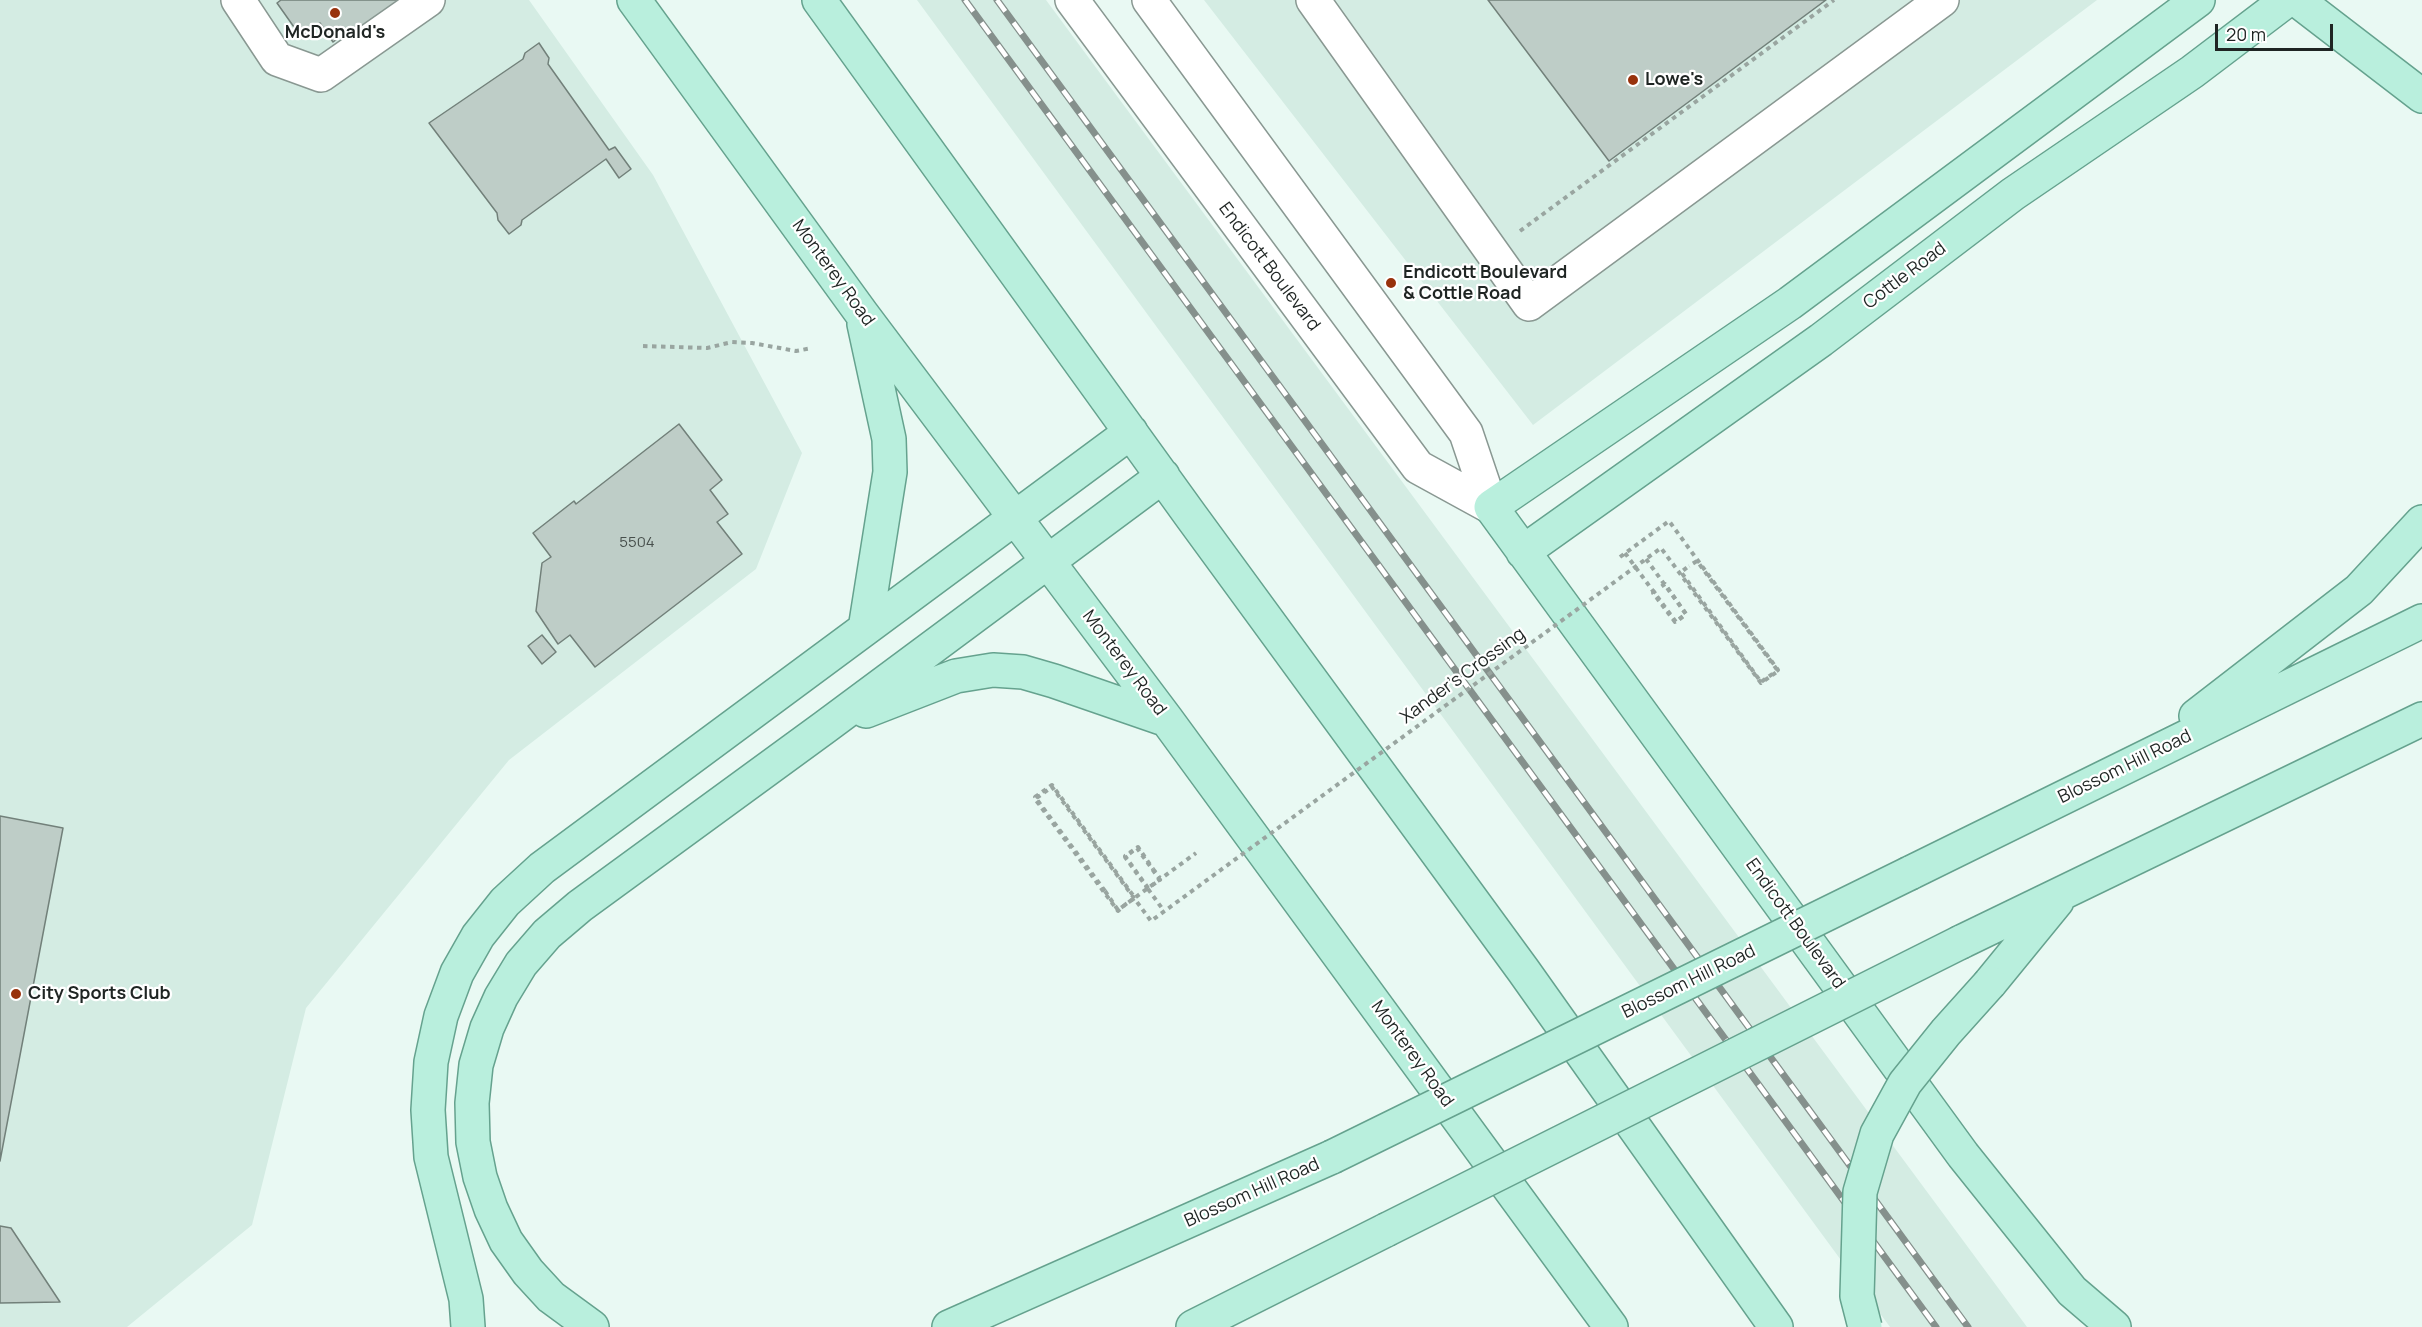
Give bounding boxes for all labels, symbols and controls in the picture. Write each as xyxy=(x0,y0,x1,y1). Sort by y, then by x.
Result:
marker: McDonald's xyxy=(328,6,342,20)
scale bar xyxy=(2218,12,2336,50)
place label: McDonald's xyxy=(285,22,385,44)
text: 20 m xyxy=(2226,22,2266,46)
place label: Lowe's xyxy=(1645,69,1703,91)
marker: Lowe's xyxy=(1626,73,1640,87)
street label: Endicott Boulevard xyxy=(1214,198,1324,336)
street label: Monterey Road xyxy=(787,216,879,330)
street label: Cottle Road xyxy=(1859,238,1951,314)
place label: Endicott Boulevard & Cottle Road xyxy=(1403,262,1567,304)
marker: Endicott Boulevard & Cottle Road xyxy=(1384,276,1398,290)
house number: 5504 xyxy=(619,534,655,552)
street label: Monterey Road xyxy=(1077,606,1171,720)
street label: Xander’s Crossing xyxy=(1396,623,1530,729)
street label: Blossom Hill Road xyxy=(2055,725,2195,809)
street label: Endicott Boulevard xyxy=(1741,855,1849,993)
street label: Blossom Hill Road xyxy=(1619,940,1759,1024)
place label: City Sports Club xyxy=(28,983,171,1005)
marker: City Sports Club xyxy=(9,987,23,1001)
street label: Monterey Road xyxy=(1366,997,1458,1111)
street label: Blossom Hill Road xyxy=(1181,1154,1323,1232)

